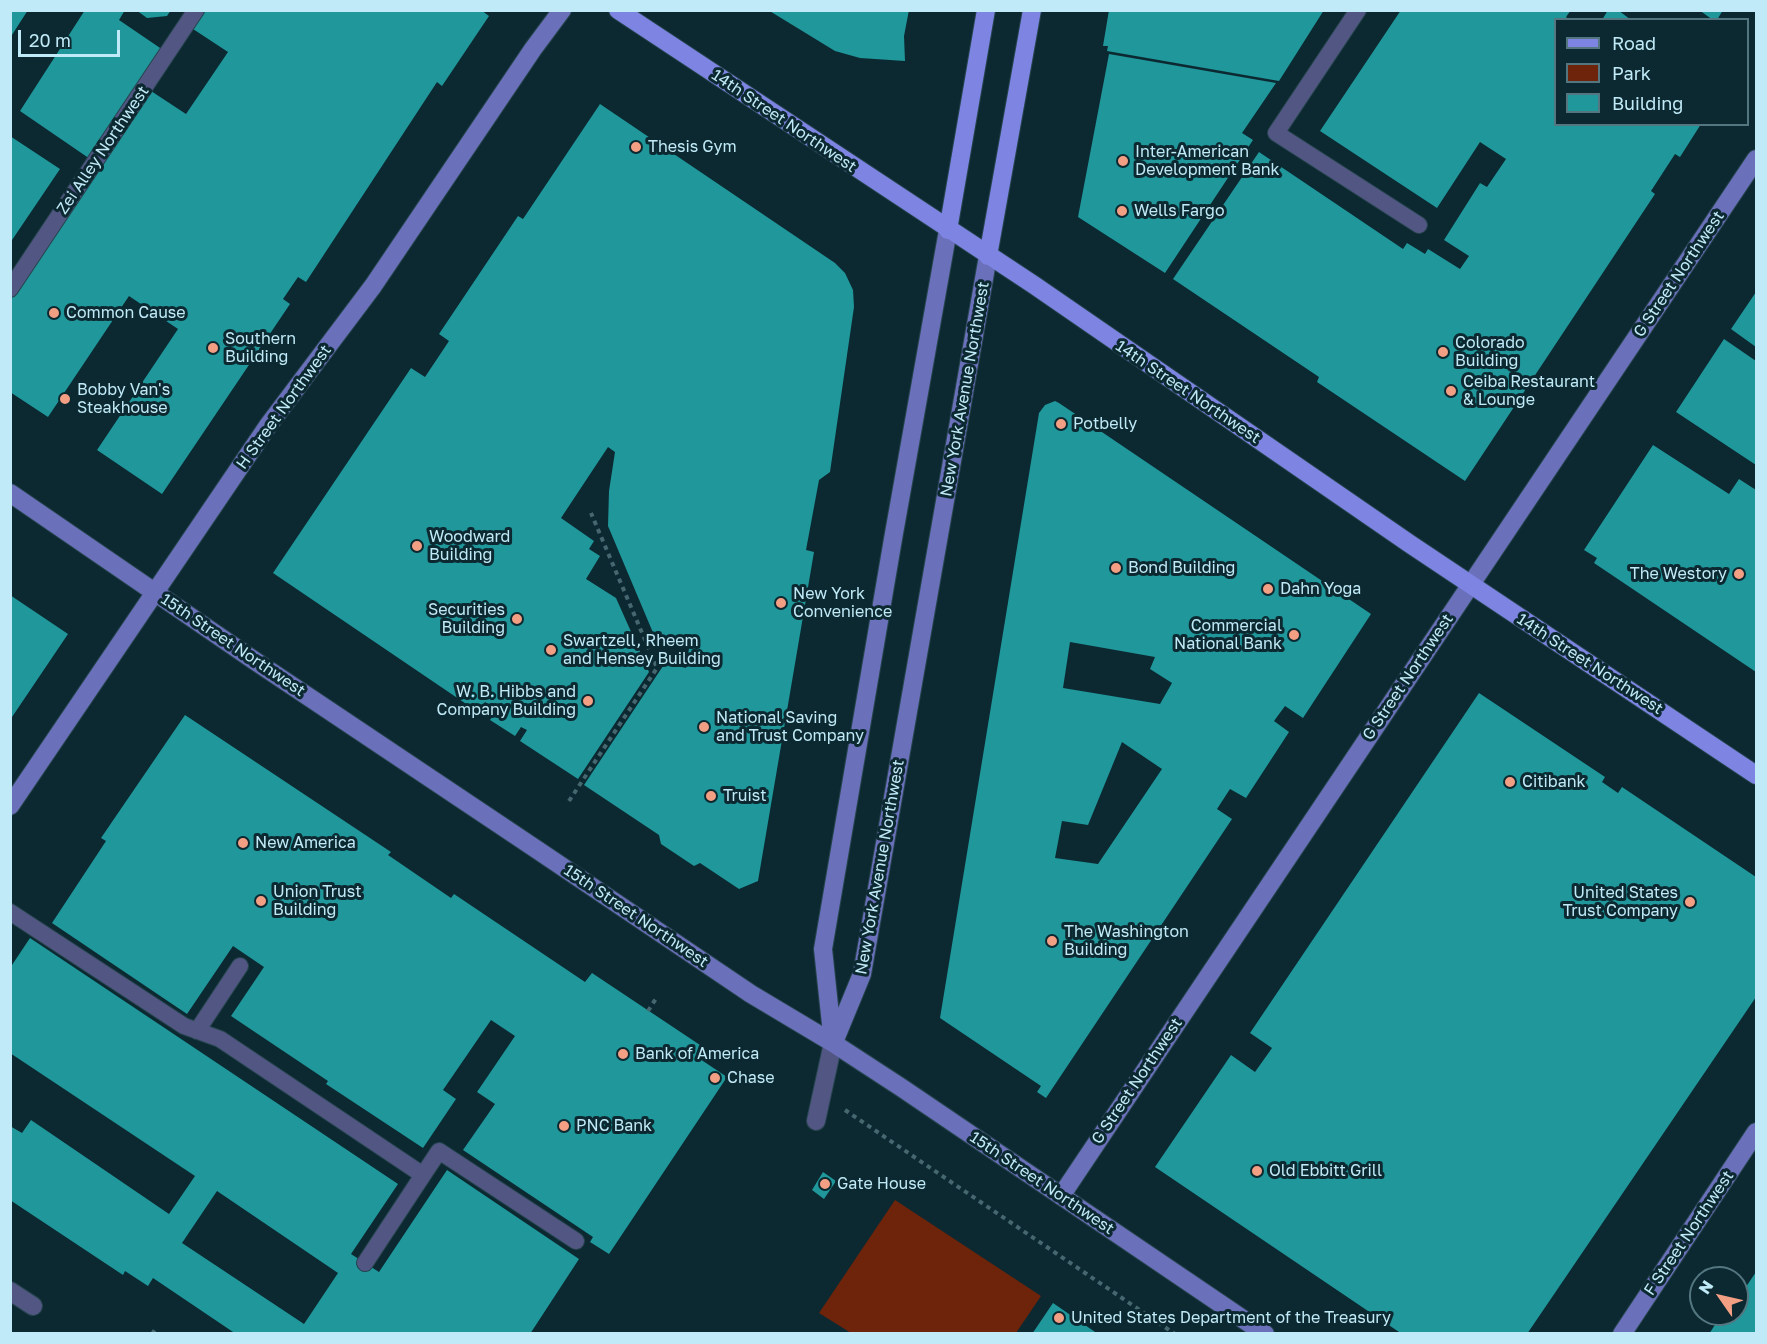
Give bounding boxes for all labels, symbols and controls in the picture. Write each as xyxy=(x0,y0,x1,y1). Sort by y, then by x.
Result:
scale bar xyxy=(21,18,123,56)
legend xyxy=(1554,18,1749,126)
text: 20 m xyxy=(29,29,71,51)
text: Road xyxy=(1612,32,1656,54)
text: Park xyxy=(1612,62,1651,84)
street label: 14th Street Northwest xyxy=(708,65,860,177)
street label: Zei Alley Northwest xyxy=(53,82,153,218)
text: Building xyxy=(1612,92,1683,114)
place label: Thesis Gym xyxy=(648,137,737,157)
marker: Thesis Gym xyxy=(629,140,643,154)
place label: Inter-American Development Bank xyxy=(1135,142,1280,180)
marker: Inter-American Development Bank xyxy=(1116,154,1130,168)
place label: Wells Fargo xyxy=(1134,201,1224,221)
marker: Wells Fargo xyxy=(1115,204,1129,218)
street label: G Street Northwest xyxy=(1630,207,1728,341)
street label: New York Avenue Northwest xyxy=(937,280,993,498)
place label: Common Cause xyxy=(66,303,186,323)
marker: Common Cause xyxy=(47,306,61,320)
place label: Southern Building xyxy=(225,329,296,367)
place label: Colorado Building xyxy=(1455,333,1525,371)
street label: 14th Street Northwest xyxy=(1112,336,1264,448)
marker: Southern Building xyxy=(206,341,220,355)
street label: H Street Northwest xyxy=(232,341,336,473)
marker: Colorado Building xyxy=(1436,345,1450,359)
place label: Ceiba Restaurant & Lounge xyxy=(1463,372,1595,410)
place label: Bobby Van's Steakhouse xyxy=(77,380,170,418)
marker: Ceiba Restaurant & Lounge xyxy=(1444,384,1458,398)
marker: Bobby Van's Steakhouse xyxy=(58,392,72,406)
place label: Potbelly xyxy=(1073,414,1137,434)
marker: Potbelly xyxy=(1054,417,1068,431)
place label: Woodward Building xyxy=(429,527,510,565)
marker: Woodward Building xyxy=(410,539,424,553)
place label: Bond Building xyxy=(1128,558,1235,578)
marker: Bond Building xyxy=(1109,561,1123,575)
place label: The Westory xyxy=(1630,564,1727,584)
marker: The Westory xyxy=(1732,567,1746,581)
place label: Dahn Yoga xyxy=(1280,579,1361,599)
marker: Dahn Yoga xyxy=(1261,582,1275,596)
place label: New York Convenience xyxy=(793,584,892,622)
street label: 15th Street Northwest xyxy=(157,590,309,700)
marker: New York Convenience xyxy=(774,596,788,610)
place label: Securities Building xyxy=(428,600,505,638)
street label: G Street Northwest xyxy=(1359,610,1457,744)
street label: 14th Street Northwest xyxy=(1513,610,1667,718)
marker: Securities Building xyxy=(510,612,524,626)
place label: Commercial National Bank xyxy=(1174,616,1282,654)
marker: Commercial National Bank xyxy=(1287,628,1301,642)
place label: Swartzell, Rheem and Hensey Building xyxy=(563,631,721,669)
marker: Swartzell, Rheem and Hensey Building xyxy=(544,643,558,657)
place label: W. B. Hibbs and Company Building xyxy=(437,682,576,720)
marker: W. B. Hibbs and Company Building xyxy=(581,694,595,708)
place label: National Saving and Trust Company xyxy=(716,708,864,746)
marker: National Saving and Trust Company xyxy=(697,720,711,734)
street label: New York Avenue Northwest xyxy=(852,758,908,976)
place label: Citibank xyxy=(1522,772,1586,792)
marker: Citibank xyxy=(1503,775,1517,789)
place label: Truist xyxy=(723,786,767,806)
marker: Truist xyxy=(704,789,718,803)
place label: New America xyxy=(255,833,356,853)
marker: New America xyxy=(236,836,250,850)
street label: 15th Street Northwest xyxy=(560,861,712,971)
place label: Union Trust Building xyxy=(273,882,362,920)
place label: United States Trust Company xyxy=(1563,883,1678,921)
marker: Union Trust Building xyxy=(254,894,268,908)
marker: United States Trust Company xyxy=(1683,895,1697,909)
place label: The Washington Building xyxy=(1064,922,1189,960)
marker: The Washington Building xyxy=(1045,934,1059,948)
street label: G Street Northwest xyxy=(1088,1014,1186,1148)
place label: Bank of America xyxy=(635,1044,759,1064)
marker: Bank of America xyxy=(616,1047,630,1061)
place label: Chase xyxy=(727,1068,775,1088)
marker: Chase xyxy=(708,1071,722,1085)
place label: PNC Bank xyxy=(576,1116,652,1136)
marker: PNC Bank xyxy=(557,1119,571,1133)
street label: 15th Street Northwest xyxy=(966,1128,1118,1238)
place label: Old Ebbitt Grill xyxy=(1269,1161,1382,1181)
marker: Old Ebbitt Grill xyxy=(1250,1164,1264,1178)
street label: F Street Northwest xyxy=(1640,1167,1738,1299)
place label: Gate House xyxy=(837,1174,926,1194)
marker: Gate House xyxy=(818,1177,832,1191)
north arrow xyxy=(1689,1266,1749,1326)
place label: United States Department of the Treasury xyxy=(1071,1308,1391,1328)
marker: United States Department of the Treasury xyxy=(1052,1311,1066,1325)

